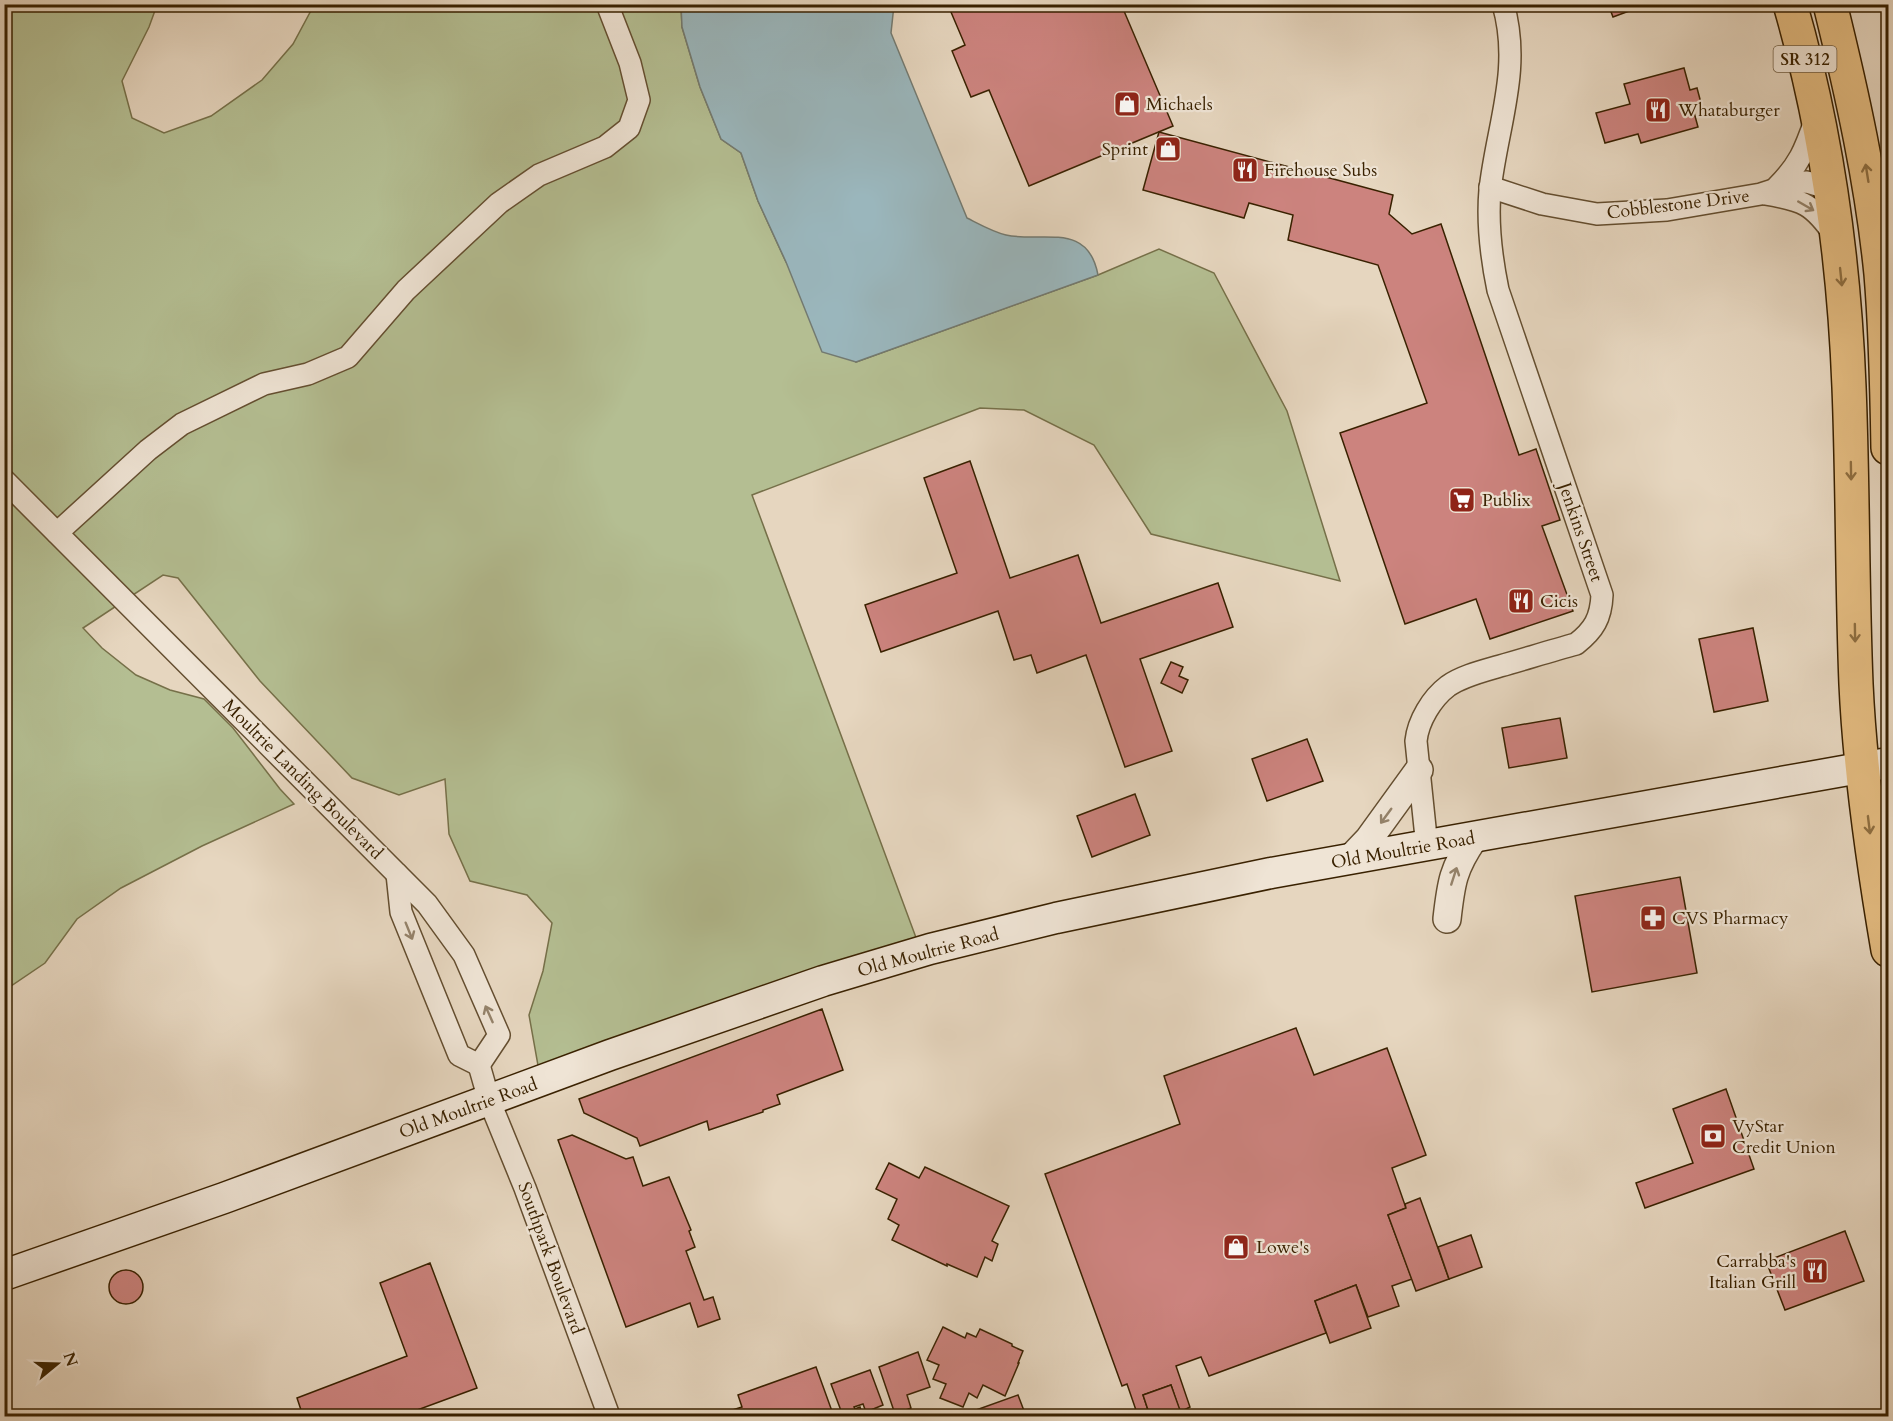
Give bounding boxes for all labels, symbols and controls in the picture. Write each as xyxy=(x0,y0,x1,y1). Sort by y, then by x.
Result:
road number: SR 312 xyxy=(1774,46,1836,72)
shop icon: Michaels xyxy=(1112,89,1142,119)
place label: Michaels xyxy=(1146,92,1213,117)
restaurant icon: Whataburger xyxy=(1643,95,1673,125)
place label: Whataburger xyxy=(1677,98,1780,123)
shop icon: Sprint xyxy=(1153,134,1183,164)
place label: Sprint xyxy=(1102,137,1148,162)
restaurant icon: Firehouse Subs xyxy=(1230,155,1260,185)
place label: Firehouse Subs xyxy=(1264,158,1377,183)
one-way arrow xyxy=(1861,163,1872,183)
street label: Cobblestone Drive xyxy=(1605,183,1751,226)
one-way arrow xyxy=(1797,200,1814,212)
one-way arrow xyxy=(1836,266,1847,286)
one-way arrow xyxy=(1845,461,1857,481)
street label: Jenkins Street xyxy=(1551,476,1609,585)
supermarket icon: Publix xyxy=(1447,485,1477,515)
place label: Publix xyxy=(1482,488,1531,513)
restaurant icon: Cicis xyxy=(1506,586,1536,616)
place label: Cicis xyxy=(1540,589,1578,614)
one-way arrow xyxy=(1849,623,1861,643)
street label: Moultrie Landing Boulevard xyxy=(217,694,389,865)
one-way arrow xyxy=(1380,808,1392,824)
one-way arrow xyxy=(1864,815,1875,835)
street label: Old Moultrie Road xyxy=(1329,825,1477,875)
one-way arrow xyxy=(1449,867,1460,886)
pharmacy icon: CVS Pharmacy xyxy=(1638,903,1668,933)
place label: CVS Pharmacy xyxy=(1672,906,1789,931)
one-way arrow xyxy=(404,921,415,940)
street label: Old Moultrie Road xyxy=(855,921,1002,983)
one-way arrow xyxy=(483,1006,495,1024)
street label: Old Moultrie Road xyxy=(395,1072,541,1145)
place label: VyStar Credit Union xyxy=(1732,1114,1836,1160)
bank icon: VyStar Credit Union xyxy=(1698,1121,1728,1151)
street label: Southpark Boulevard xyxy=(511,1179,590,1338)
shop icon: Lowe's xyxy=(1221,1232,1251,1262)
place label: Lowe's xyxy=(1256,1235,1309,1260)
place label: Carrabba's Italian Grill xyxy=(1709,1249,1796,1295)
restaurant icon: Carrabba's Italian Grill xyxy=(1800,1256,1830,1286)
north arrow xyxy=(27,1334,87,1394)
text: N xyxy=(58,1349,83,1370)

